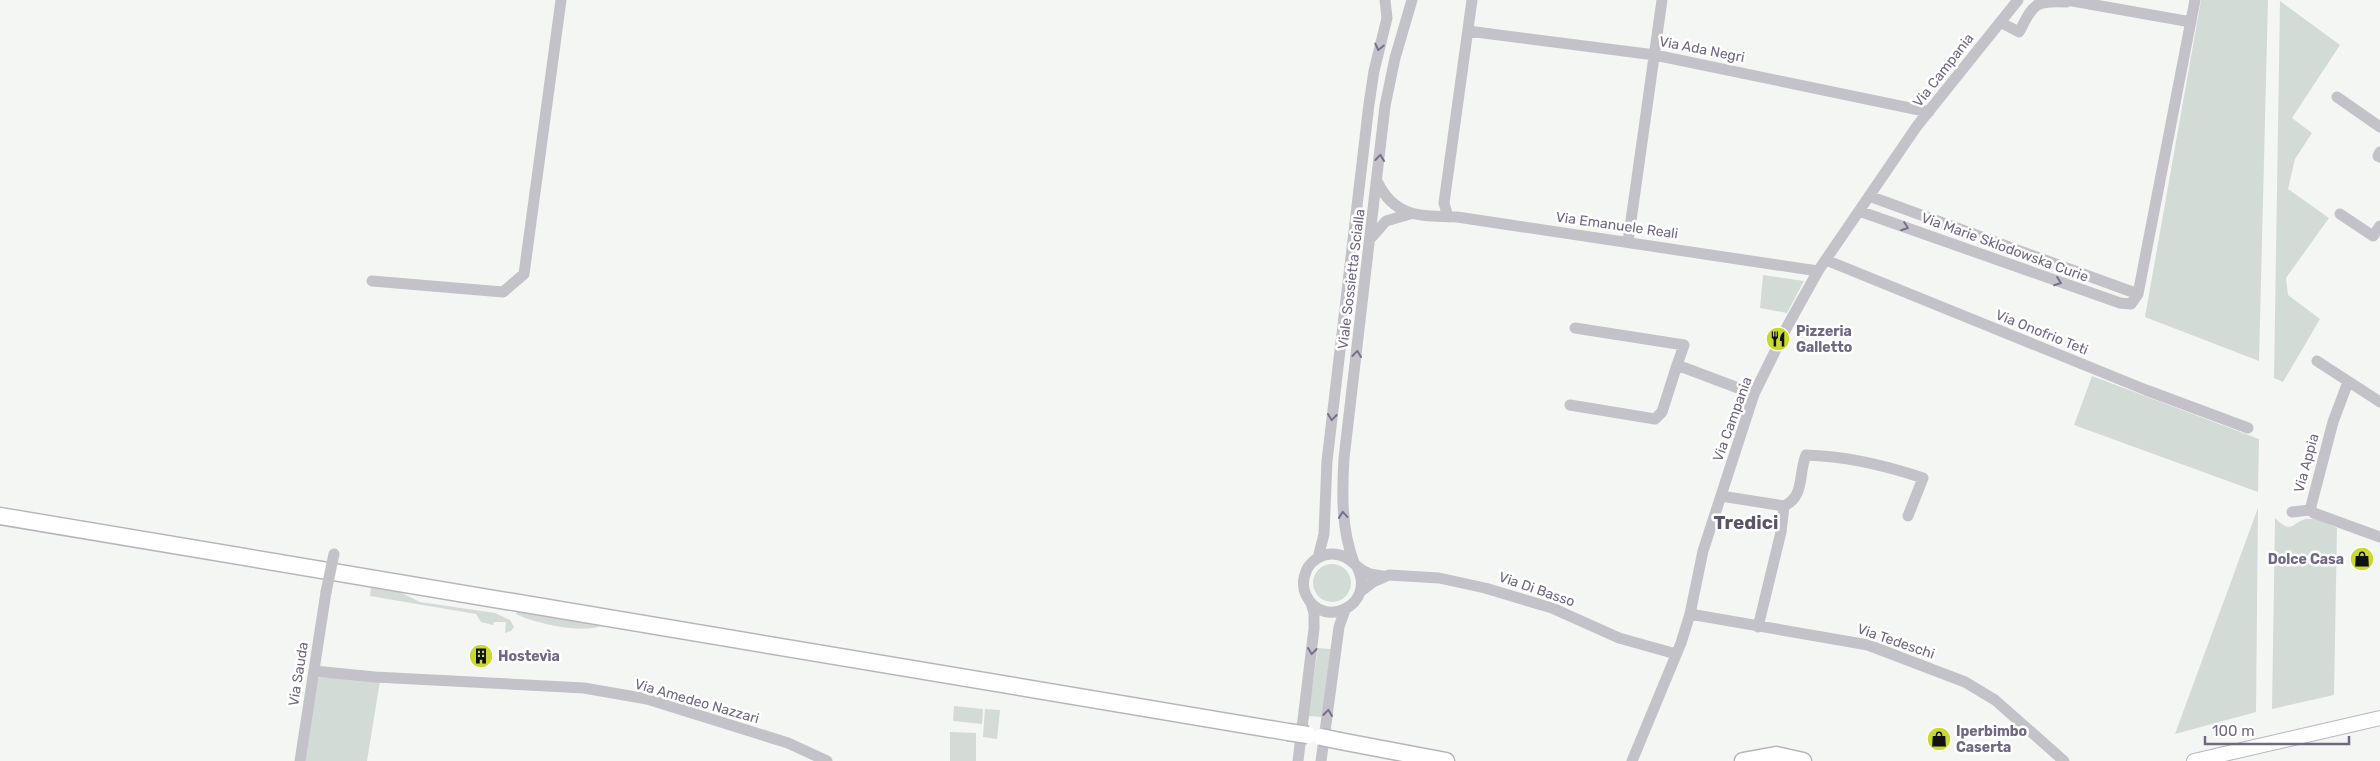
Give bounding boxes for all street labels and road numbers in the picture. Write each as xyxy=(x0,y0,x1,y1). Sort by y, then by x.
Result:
street label: Via Campania xyxy=(1909,30,1977,111)
street label: Via Ada Negri xyxy=(1658,33,1746,66)
street label: Viale Sossietta Scialla xyxy=(1334,208,1369,350)
street label: Via Emanuele Reali xyxy=(1555,209,1679,242)
street label: Via Marie Sklodowska Curie xyxy=(1919,209,2091,286)
street label: Via Onofrio Teti xyxy=(1993,306,2091,359)
street label: Via Campania xyxy=(1709,375,1756,464)
street label: Via Appia xyxy=(2290,432,2323,495)
street label: Via Di Basso xyxy=(1496,568,1577,610)
street label: Via Tedeschi xyxy=(1855,620,1937,663)
street label: Via Sauda xyxy=(285,641,312,707)
street label: Via Amedeo Nazzari xyxy=(633,676,761,727)

